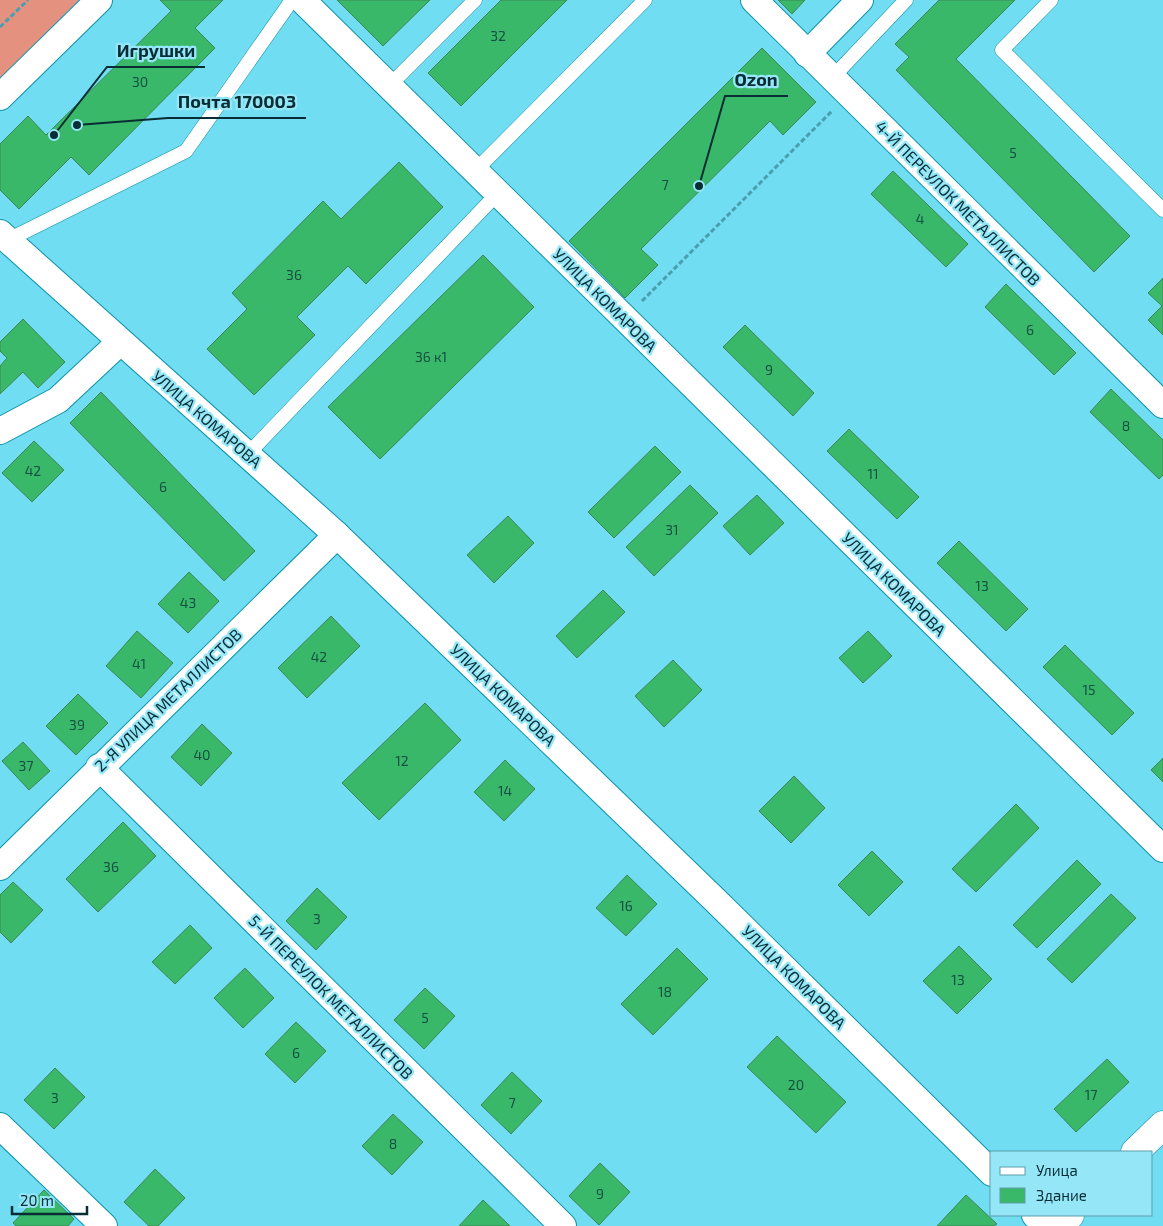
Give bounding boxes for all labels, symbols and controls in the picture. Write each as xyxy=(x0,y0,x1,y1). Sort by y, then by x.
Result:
house number: 32 xyxy=(490,27,506,44)
callout: Игрушки xyxy=(107,34,205,67)
text: Игрушки xyxy=(117,39,195,61)
callout: Ozon xyxy=(725,63,788,96)
text: Ozon xyxy=(734,68,778,90)
house number: 30 xyxy=(132,73,148,90)
callout: Почта 170003 xyxy=(168,85,306,118)
text: Почта 170003 xyxy=(178,90,296,112)
street label: 4-Й ПЕРЕУЛОК МЕТАЛЛИСТОВ xyxy=(872,117,1044,289)
house number: 5 xyxy=(1009,144,1017,161)
house number: 7 xyxy=(661,176,669,193)
house number: 4 xyxy=(916,211,924,227)
street label: УЛИЦА КОМАРОВА xyxy=(550,244,661,355)
house number: 36 xyxy=(286,266,302,283)
house number: 6 xyxy=(1026,321,1034,338)
house number: 36 к1 xyxy=(415,348,447,365)
house number: 9 xyxy=(765,361,773,378)
street label: УЛИЦА КОМАРОВА xyxy=(149,366,266,471)
house number: 8 xyxy=(1122,417,1130,434)
house number: 42 xyxy=(25,462,41,479)
house number: 11 xyxy=(867,465,879,482)
house number: 6 xyxy=(159,478,167,495)
house number: 31 xyxy=(665,521,679,538)
street label: УЛИЦА КОМАРОВА xyxy=(839,528,950,639)
house number: 13 xyxy=(975,577,989,594)
house number: 43 xyxy=(180,594,196,611)
street label: 2-Я УЛИЦА МЕТАЛЛИСТОВ xyxy=(90,624,245,775)
street label: УЛИЦА КОМАРОВА xyxy=(447,640,560,750)
house number: 42 xyxy=(311,648,327,665)
house number: 41 xyxy=(132,655,146,672)
house number: 15 xyxy=(1082,681,1096,698)
house number: 39 xyxy=(69,716,85,733)
house number: 40 xyxy=(193,746,211,763)
house number: 12 xyxy=(395,752,409,769)
house number: 37 xyxy=(19,757,33,774)
house number: 14 xyxy=(498,782,512,799)
house number: 36 xyxy=(103,858,119,875)
house number: 16 xyxy=(619,897,633,914)
house number: 3 xyxy=(313,910,321,927)
street label: 5-Й ПЕРЕУЛОК МЕТАЛЛИСТОВ xyxy=(245,911,417,1083)
street label: УЛИЦА КОМАРОВА xyxy=(739,921,850,1032)
house number: 13 xyxy=(951,971,965,988)
house number: 18 xyxy=(658,983,672,1000)
house number: 5 xyxy=(421,1009,429,1026)
house number: 6 xyxy=(292,1044,300,1061)
house number: 20 xyxy=(788,1076,804,1093)
house number: 17 xyxy=(1085,1086,1097,1103)
house number: 3 xyxy=(51,1089,59,1106)
house number: 7 xyxy=(508,1094,516,1111)
house number: 8 xyxy=(389,1135,397,1152)
legend xyxy=(990,1151,1153,1216)
text: Улица xyxy=(1036,1161,1078,1179)
scale bar xyxy=(12,1184,88,1216)
house number: 9 xyxy=(596,1185,604,1202)
text: Здание xyxy=(1036,1186,1087,1204)
text: 20 m xyxy=(20,1191,54,1209)

